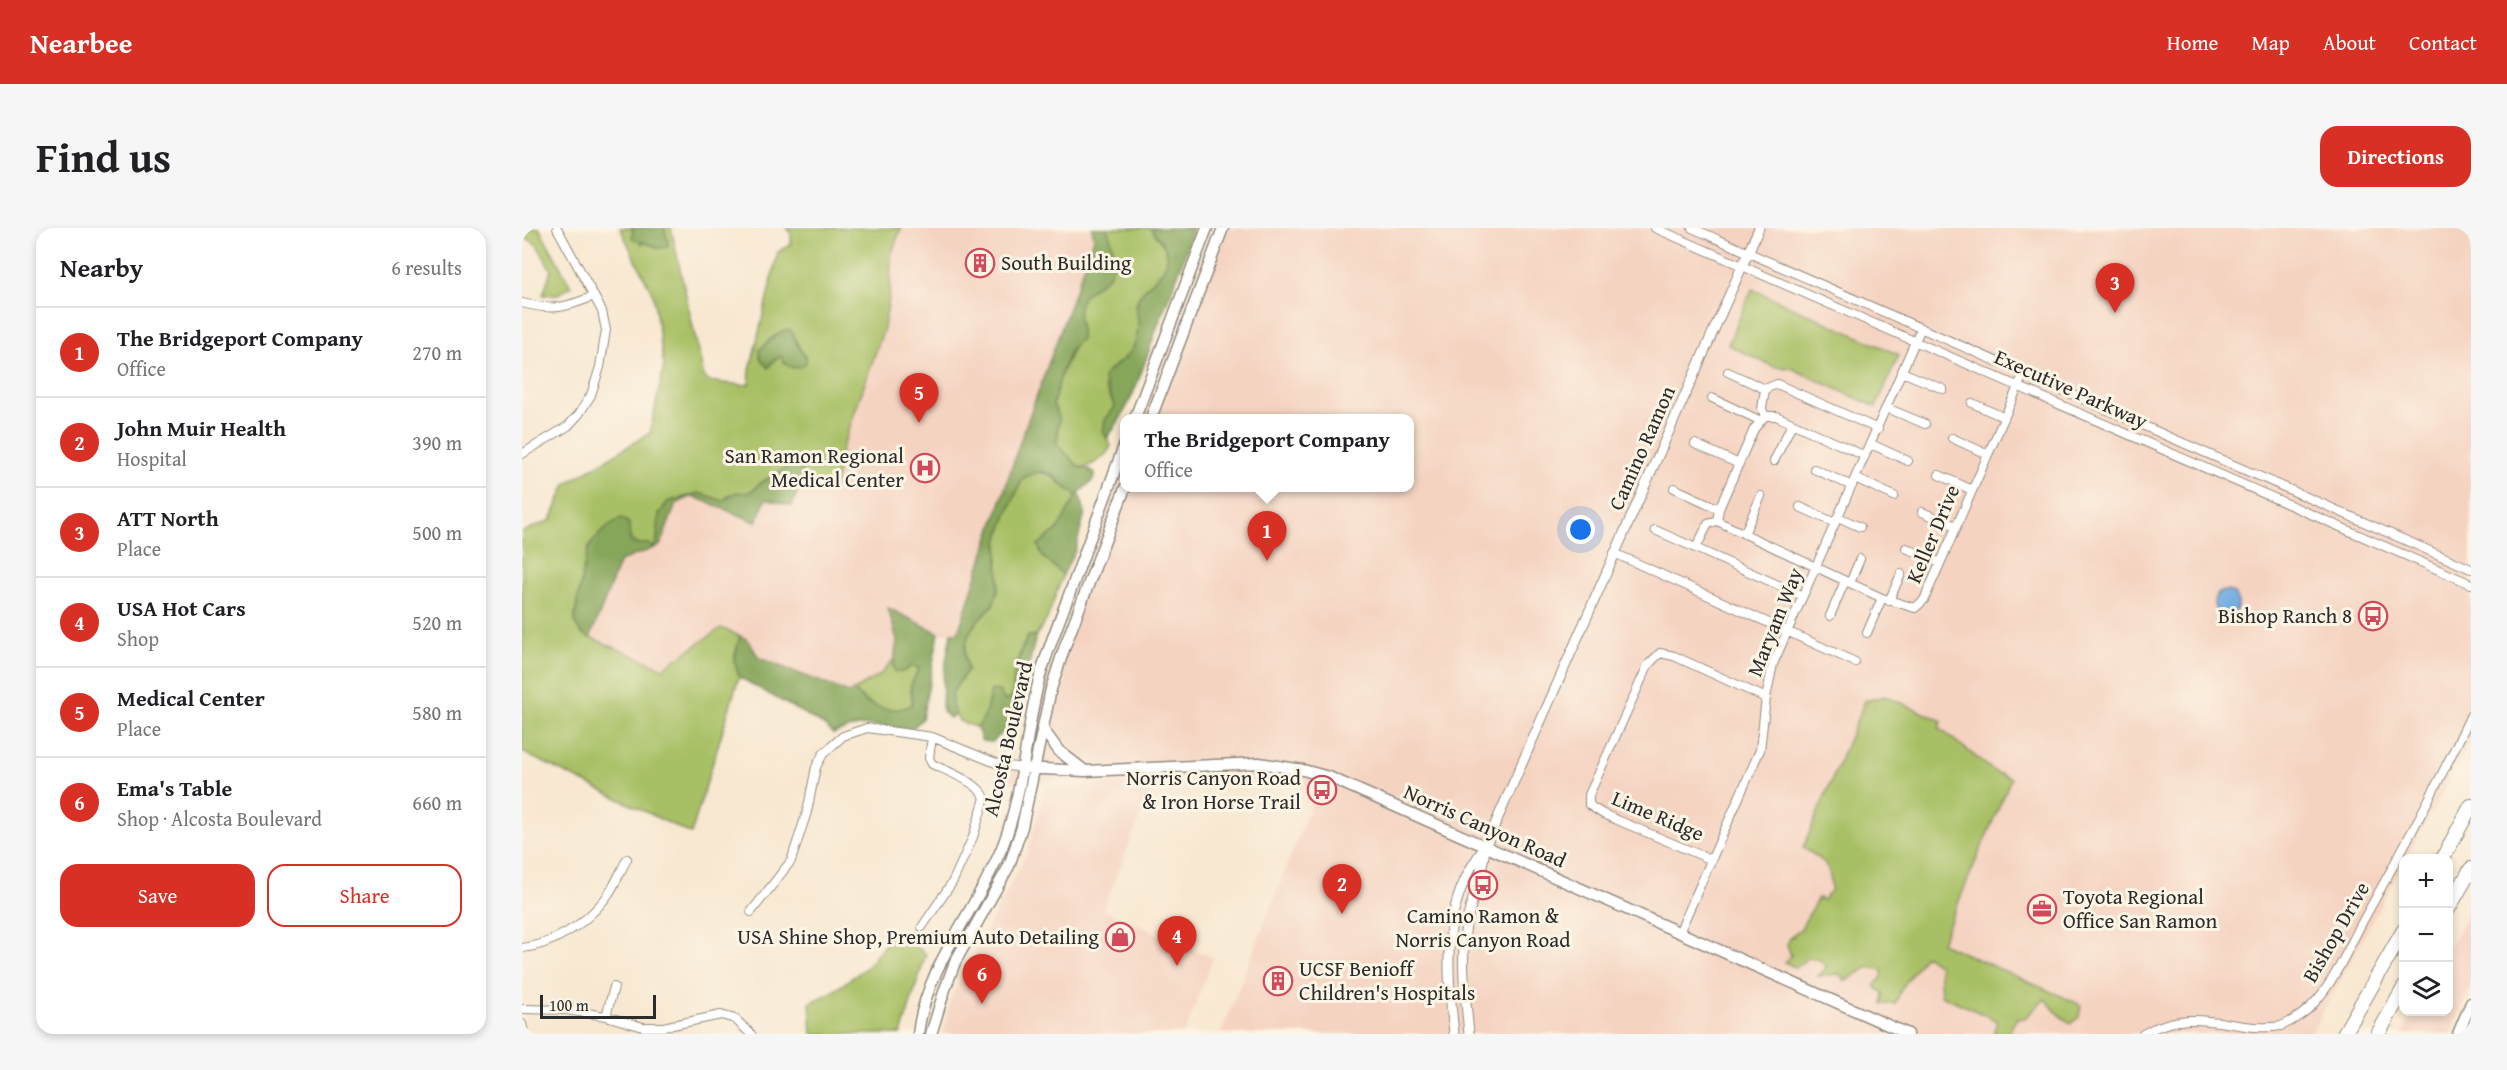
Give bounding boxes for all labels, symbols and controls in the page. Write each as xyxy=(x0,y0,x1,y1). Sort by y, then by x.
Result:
text: Nearbee xyxy=(30,22,133,63)
text: Home xyxy=(2167,27,2218,58)
text: Map xyxy=(2251,27,2290,58)
text: About xyxy=(2323,27,2376,58)
text: Contact xyxy=(2409,27,2477,58)
text: Find us xyxy=(36,126,171,187)
button: Directions xyxy=(2320,126,2471,187)
building icon: South Building xyxy=(964,247,996,279)
place label: South Building xyxy=(1001,247,1132,278)
text: Nearby xyxy=(60,248,143,287)
text: 6 results xyxy=(391,253,462,282)
pin: 3 xyxy=(2096,264,2134,313)
text: The Bridgeport Company xyxy=(117,322,363,354)
text: 1 xyxy=(74,338,85,367)
text: 270 m xyxy=(412,338,462,367)
street label: Executive Parkway xyxy=(1990,341,2153,436)
text: Office xyxy=(117,354,166,383)
pin: 5 xyxy=(900,374,938,423)
street label: Camino Ramon xyxy=(1600,380,1683,515)
text: John Muir Health xyxy=(117,412,286,444)
popup xyxy=(1120,414,1414,492)
text: The Bridgeport Company xyxy=(1144,423,1390,455)
text: 2 xyxy=(74,428,85,457)
text: 390 m xyxy=(412,428,462,457)
place label: San Ramon Regional Medical Center xyxy=(724,440,904,495)
text: Hospital xyxy=(117,444,187,473)
hospital icon: San Ramon Regional Medical Center xyxy=(909,452,941,484)
text: Office xyxy=(1144,455,1193,484)
street label: Keller Drive xyxy=(1898,480,1967,588)
text: ATT North xyxy=(117,502,219,534)
pin: 1 xyxy=(1248,512,1286,561)
your location xyxy=(1566,515,1595,544)
text: 3 xyxy=(74,518,85,547)
text: 500 m xyxy=(412,518,462,547)
text: Place xyxy=(117,534,161,563)
street label: Maryam Way xyxy=(1739,562,1811,681)
text: USA Hot Cars xyxy=(117,592,246,624)
place label: Bishop Ranch 8 xyxy=(2218,600,2352,631)
bus stop icon: Bishop Ranch 8 xyxy=(2357,600,2389,632)
text: 4 xyxy=(74,608,85,637)
text: 520 m xyxy=(412,608,462,637)
text: Shop xyxy=(117,624,159,653)
street label: Alcosta Boulevard xyxy=(975,658,1041,820)
text: Medical Center xyxy=(117,682,265,714)
text: 5 xyxy=(74,698,85,727)
text: 580 m xyxy=(412,698,462,727)
text: Place xyxy=(117,714,161,743)
place label: Norris Canyon Road & Iron Horse Trail xyxy=(1126,762,1302,817)
text: Ema's Table xyxy=(117,772,232,804)
bus stop icon: Norris Canyon Road & Iron Horse Trail xyxy=(1306,774,1338,806)
street label: Norris Canyon Road xyxy=(1399,776,1572,876)
street label: Lime Ridge xyxy=(1607,782,1709,849)
text: 6 xyxy=(74,788,85,817)
text: 660 m xyxy=(412,788,462,817)
text: Shop · Alcosta Boulevard xyxy=(117,804,322,833)
map controls xyxy=(2399,854,2453,1016)
button: + xyxy=(2399,854,2453,908)
button: Save xyxy=(60,864,255,927)
button: Share xyxy=(267,864,462,927)
pin: 2 xyxy=(1322,864,1362,914)
bus stop icon: Camino Ramon & Norris Canyon Road xyxy=(1467,869,1499,901)
street label: Bishop Drive xyxy=(2294,876,2377,988)
place label: Toyota Regional Office San Ramon xyxy=(2063,881,2217,936)
office icon: Toyota Regional Office San Ramon xyxy=(2026,893,2058,925)
place label: Camino Ramon & Norris Canyon Road xyxy=(1396,900,1571,955)
button: − xyxy=(2399,908,2453,962)
pin: 4 xyxy=(1158,916,1196,966)
place label: USA Shine Shop, Premium Auto Detailing xyxy=(737,921,1100,952)
shop icon: USA Shine Shop, Premium Auto Detailing xyxy=(1104,921,1136,953)
place label: UCSF Benioff Children's Hospitals xyxy=(1299,953,1475,1008)
pin: 6 xyxy=(962,954,1002,1004)
button: layers xyxy=(2399,962,2453,1016)
building icon: UCSF Benioff Children's Hospitals xyxy=(1262,965,1294,997)
scale bar xyxy=(540,992,656,1020)
text: 100 m xyxy=(549,993,589,1017)

